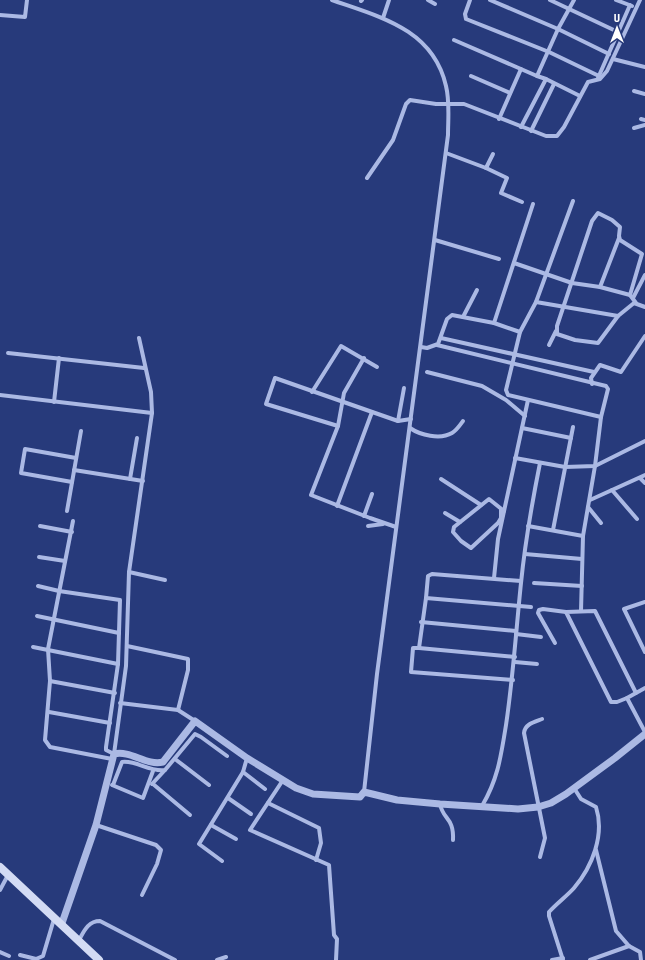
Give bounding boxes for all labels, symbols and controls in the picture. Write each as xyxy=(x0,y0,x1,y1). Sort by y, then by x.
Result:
north arrow xyxy=(597,8,637,48)
text: U xyxy=(614,12,620,25)

